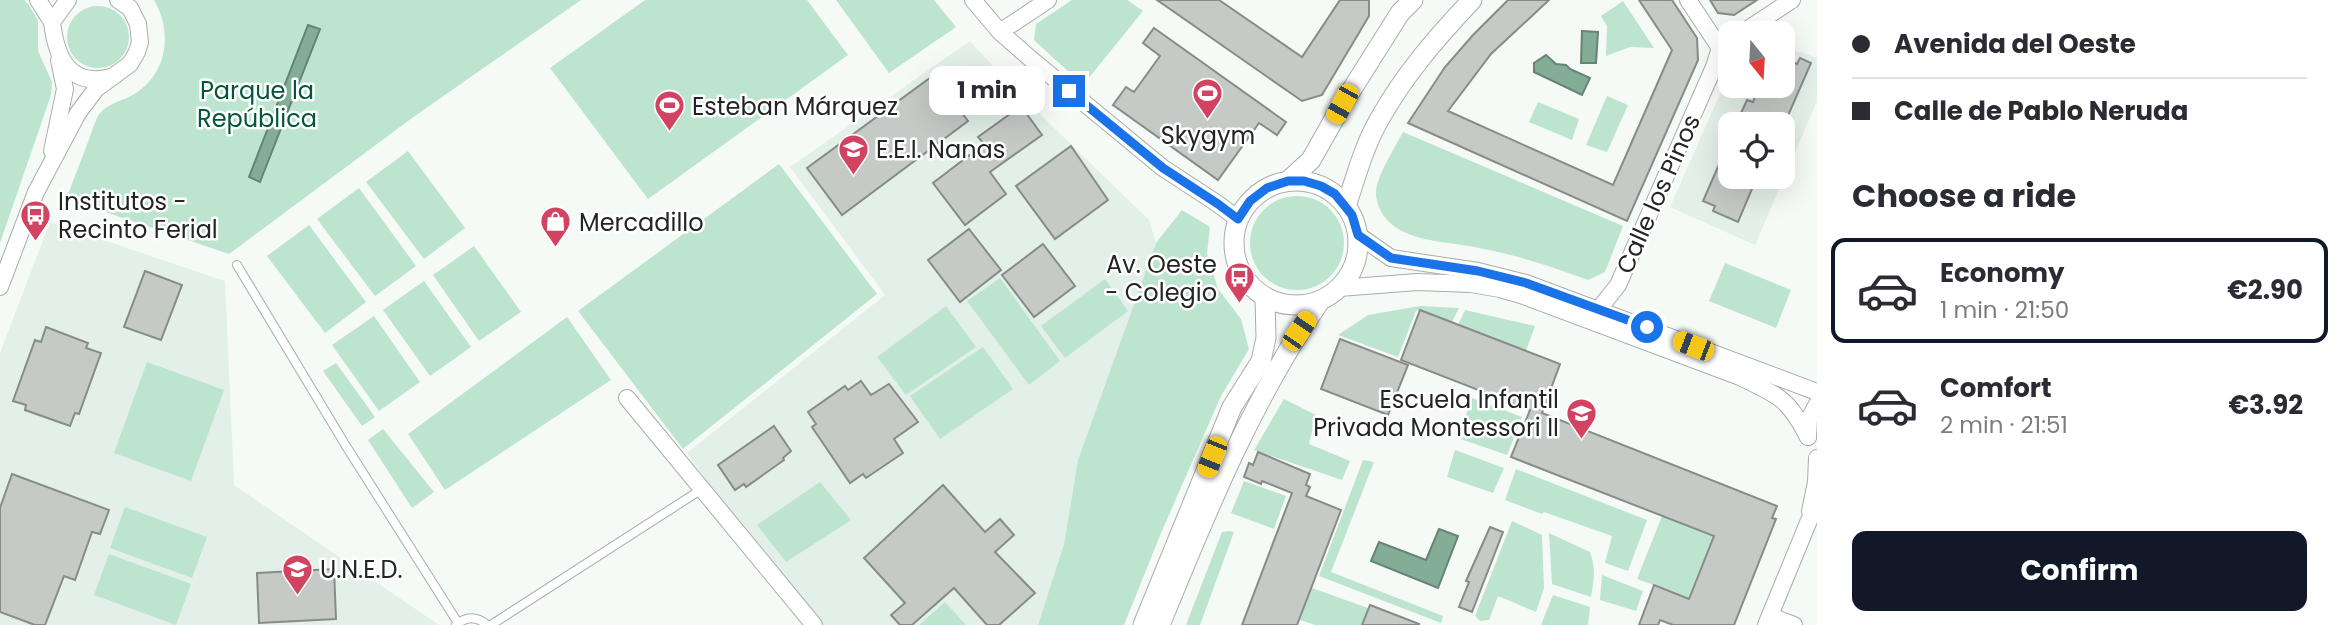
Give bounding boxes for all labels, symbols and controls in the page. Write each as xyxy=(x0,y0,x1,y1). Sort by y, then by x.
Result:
north arrow xyxy=(1718,21,1796,98)
map controls xyxy=(1718,21,1795,189)
text: Avenida del Oeste xyxy=(1894,26,2136,62)
callout: 1 min xyxy=(929,66,1044,116)
park label: Parque la República xyxy=(197,74,317,135)
text: 1 min xyxy=(957,74,1017,106)
route end xyxy=(1053,75,1085,107)
sports icon: Skygym xyxy=(1191,76,1225,120)
car xyxy=(1323,81,1362,127)
sports icon: Esteban Márquez xyxy=(652,89,686,133)
place label: Esteban Márquez xyxy=(692,90,898,123)
text: Calle de Pablo Neruda xyxy=(1894,93,2188,129)
street label: Calle los Pinos xyxy=(1608,109,1708,279)
button: locate xyxy=(1718,112,1795,189)
place label: Skygym xyxy=(1161,119,1255,152)
school or university icon: E.E.I. Nanas xyxy=(836,132,870,176)
place label: E.E.I. Nanas xyxy=(876,133,1005,166)
text: Choose a ride xyxy=(1852,173,2076,218)
place label: Institutos - Recinto Ferial xyxy=(58,185,218,246)
bus stop icon: Institutos - Recinto Ferial xyxy=(18,198,52,242)
shop icon: Mercadillo xyxy=(539,205,573,249)
place label: Mercadillo xyxy=(579,206,704,239)
place label: Av. Oeste - Colegio xyxy=(1105,248,1217,309)
text: Economy xyxy=(1940,255,2064,291)
icon: car xyxy=(1856,259,1919,322)
bus stop icon: Av. Oeste - Colegio xyxy=(1223,261,1257,305)
text: €2.90 xyxy=(2227,272,2303,308)
text: 1 min · 21:50 xyxy=(1940,294,2069,326)
car xyxy=(1279,308,1320,354)
route start xyxy=(1631,311,1663,343)
car xyxy=(1670,329,1717,363)
text: Comfort xyxy=(1940,370,2052,406)
icon: car xyxy=(1856,374,1919,437)
place label: Escuela Infantil Privada Montessori II xyxy=(1313,383,1559,444)
text: €3.92 xyxy=(2228,387,2303,423)
school or university icon: Escuela Infantil Privada Montessori II xyxy=(1565,396,1599,440)
text: 2 min · 21:51 xyxy=(1940,409,2068,441)
car xyxy=(1195,434,1230,480)
button: Confirm xyxy=(1852,531,2307,611)
school or university icon: U.N.E.D. xyxy=(280,552,314,596)
place label: U.N.E.D. xyxy=(320,553,403,586)

